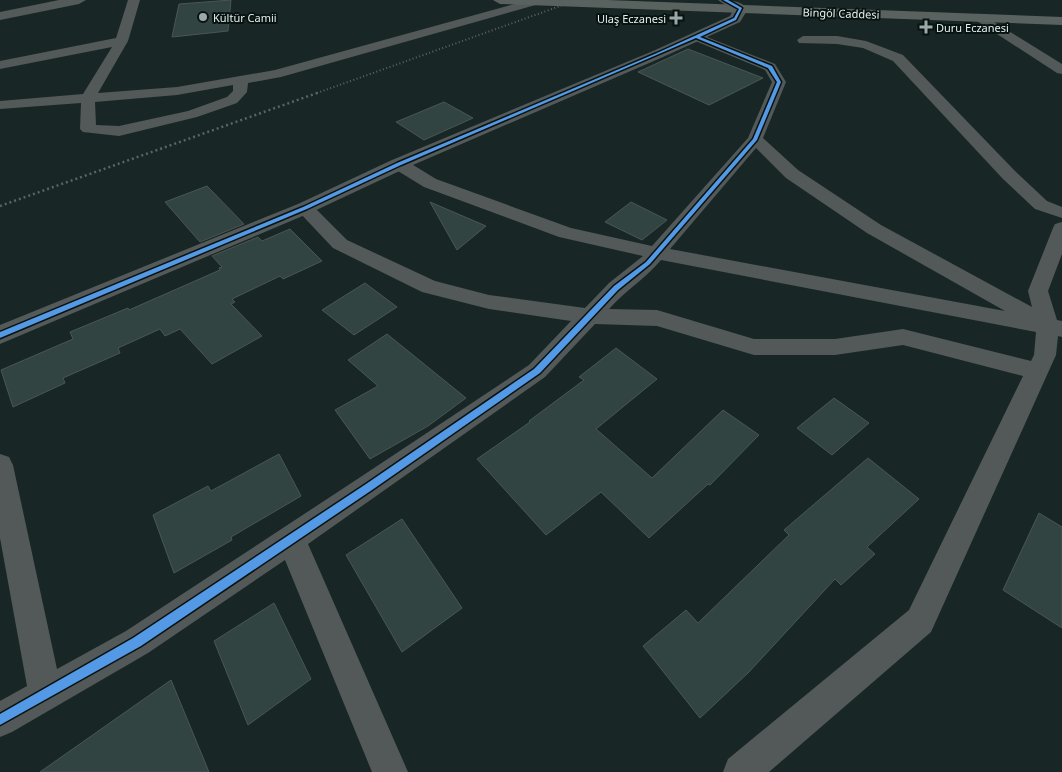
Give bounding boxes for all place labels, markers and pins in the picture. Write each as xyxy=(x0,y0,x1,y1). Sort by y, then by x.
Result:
place label: Kültür Camii xyxy=(213,10,277,25)
marker: Kültür Camii xyxy=(197,11,209,23)
place label: Ulaş Eczanesi xyxy=(597,11,666,26)
marker: Ulaş Eczanesi xyxy=(670,12,682,24)
place label: Duru Eczanesi xyxy=(936,20,1009,35)
marker: Duru Eczanesi xyxy=(920,21,932,33)

